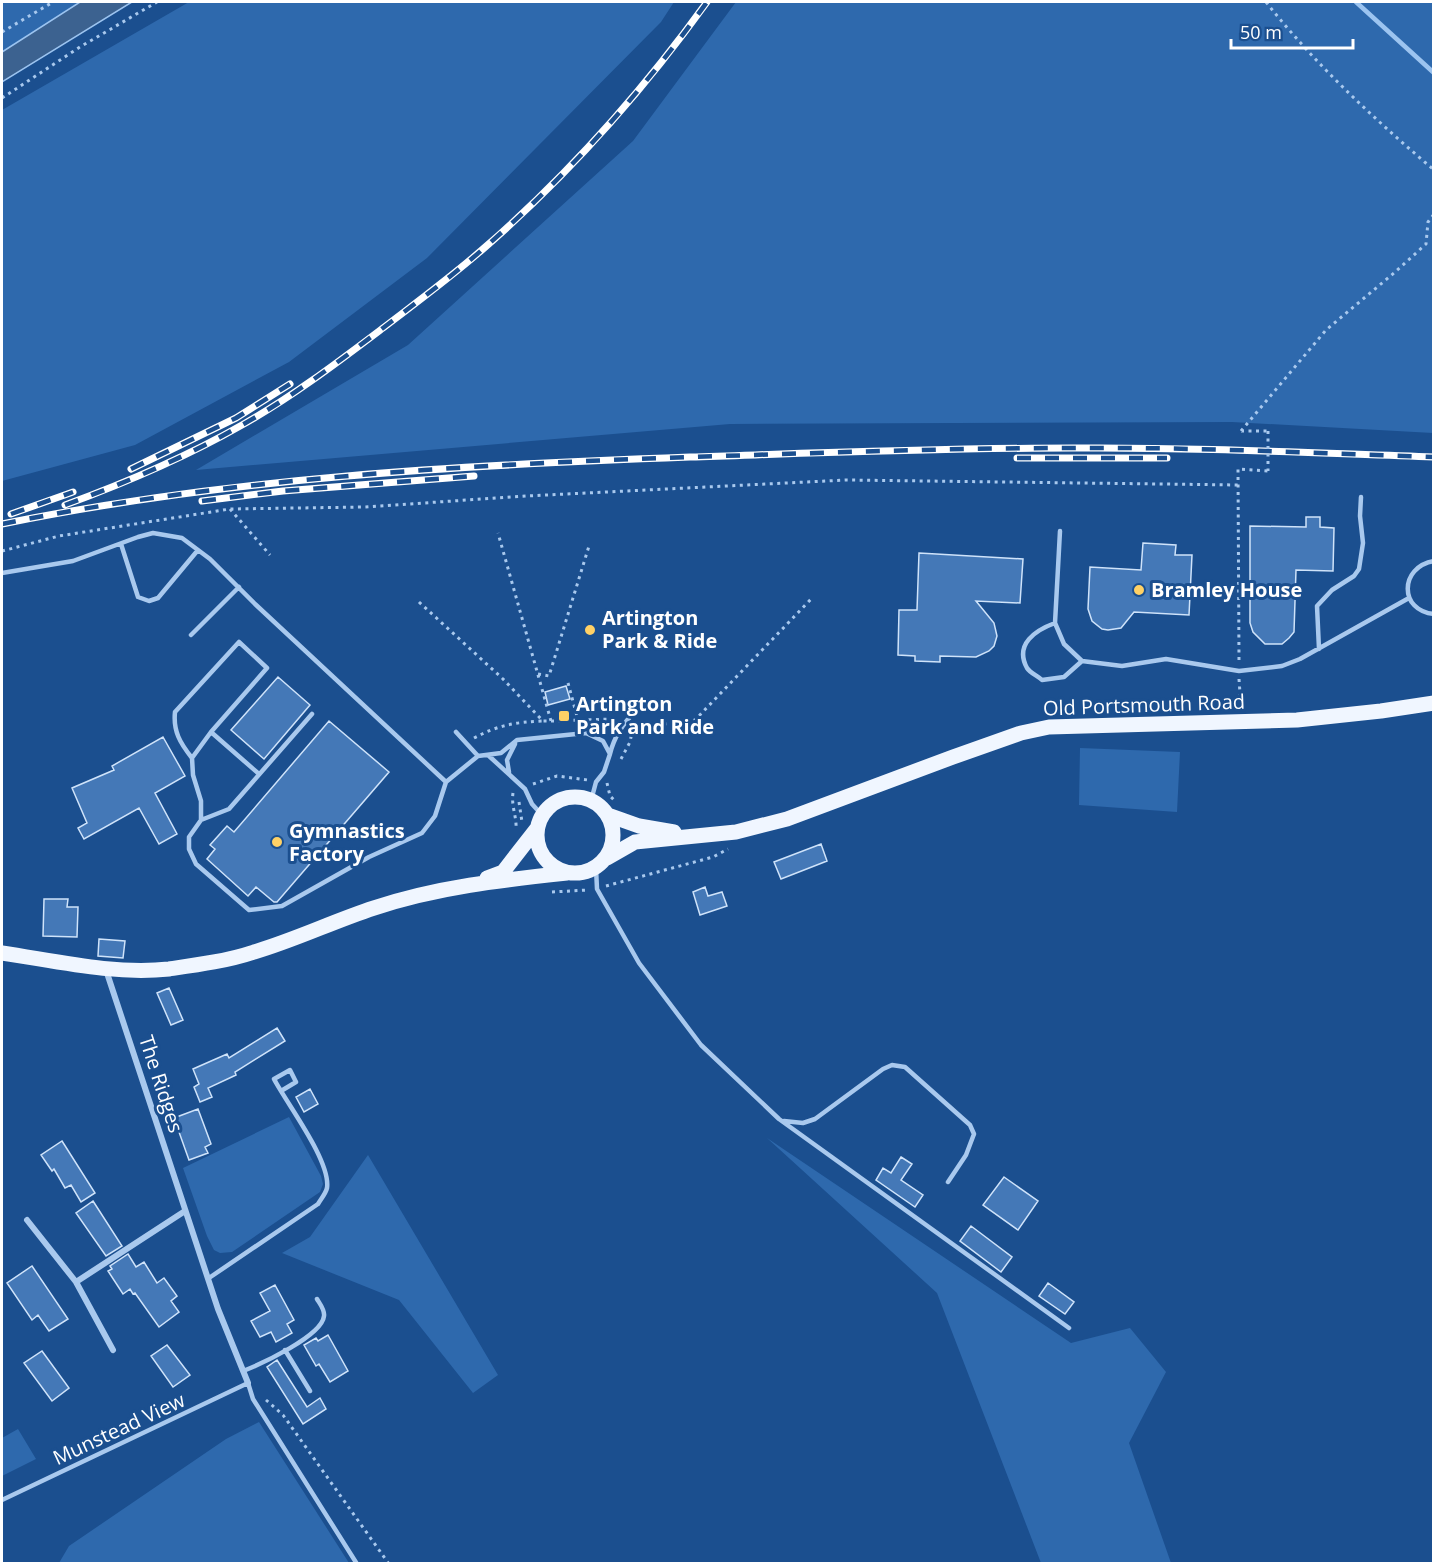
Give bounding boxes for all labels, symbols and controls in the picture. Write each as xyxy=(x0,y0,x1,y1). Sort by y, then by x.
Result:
scale bar xyxy=(1231,12,1352,50)
text: 50 m xyxy=(1240,20,1282,44)
place label: Bramley House xyxy=(1151,576,1302,603)
marker: Bramley House xyxy=(1132,583,1146,597)
place label: Artington Park & Ride xyxy=(602,604,717,654)
marker: Artington Park & Ride xyxy=(583,623,597,637)
street label: Old Portsmouth Road xyxy=(1043,687,1245,722)
place label: Artington Park and Ride xyxy=(576,690,714,740)
marker: Artington Park and Ride xyxy=(557,709,571,723)
place label: Gymnastics Factory xyxy=(289,817,405,867)
marker: Gymnastics Factory xyxy=(270,835,284,849)
street label: The Ridges xyxy=(133,1032,190,1136)
street label: Munstead View xyxy=(48,1386,190,1471)

